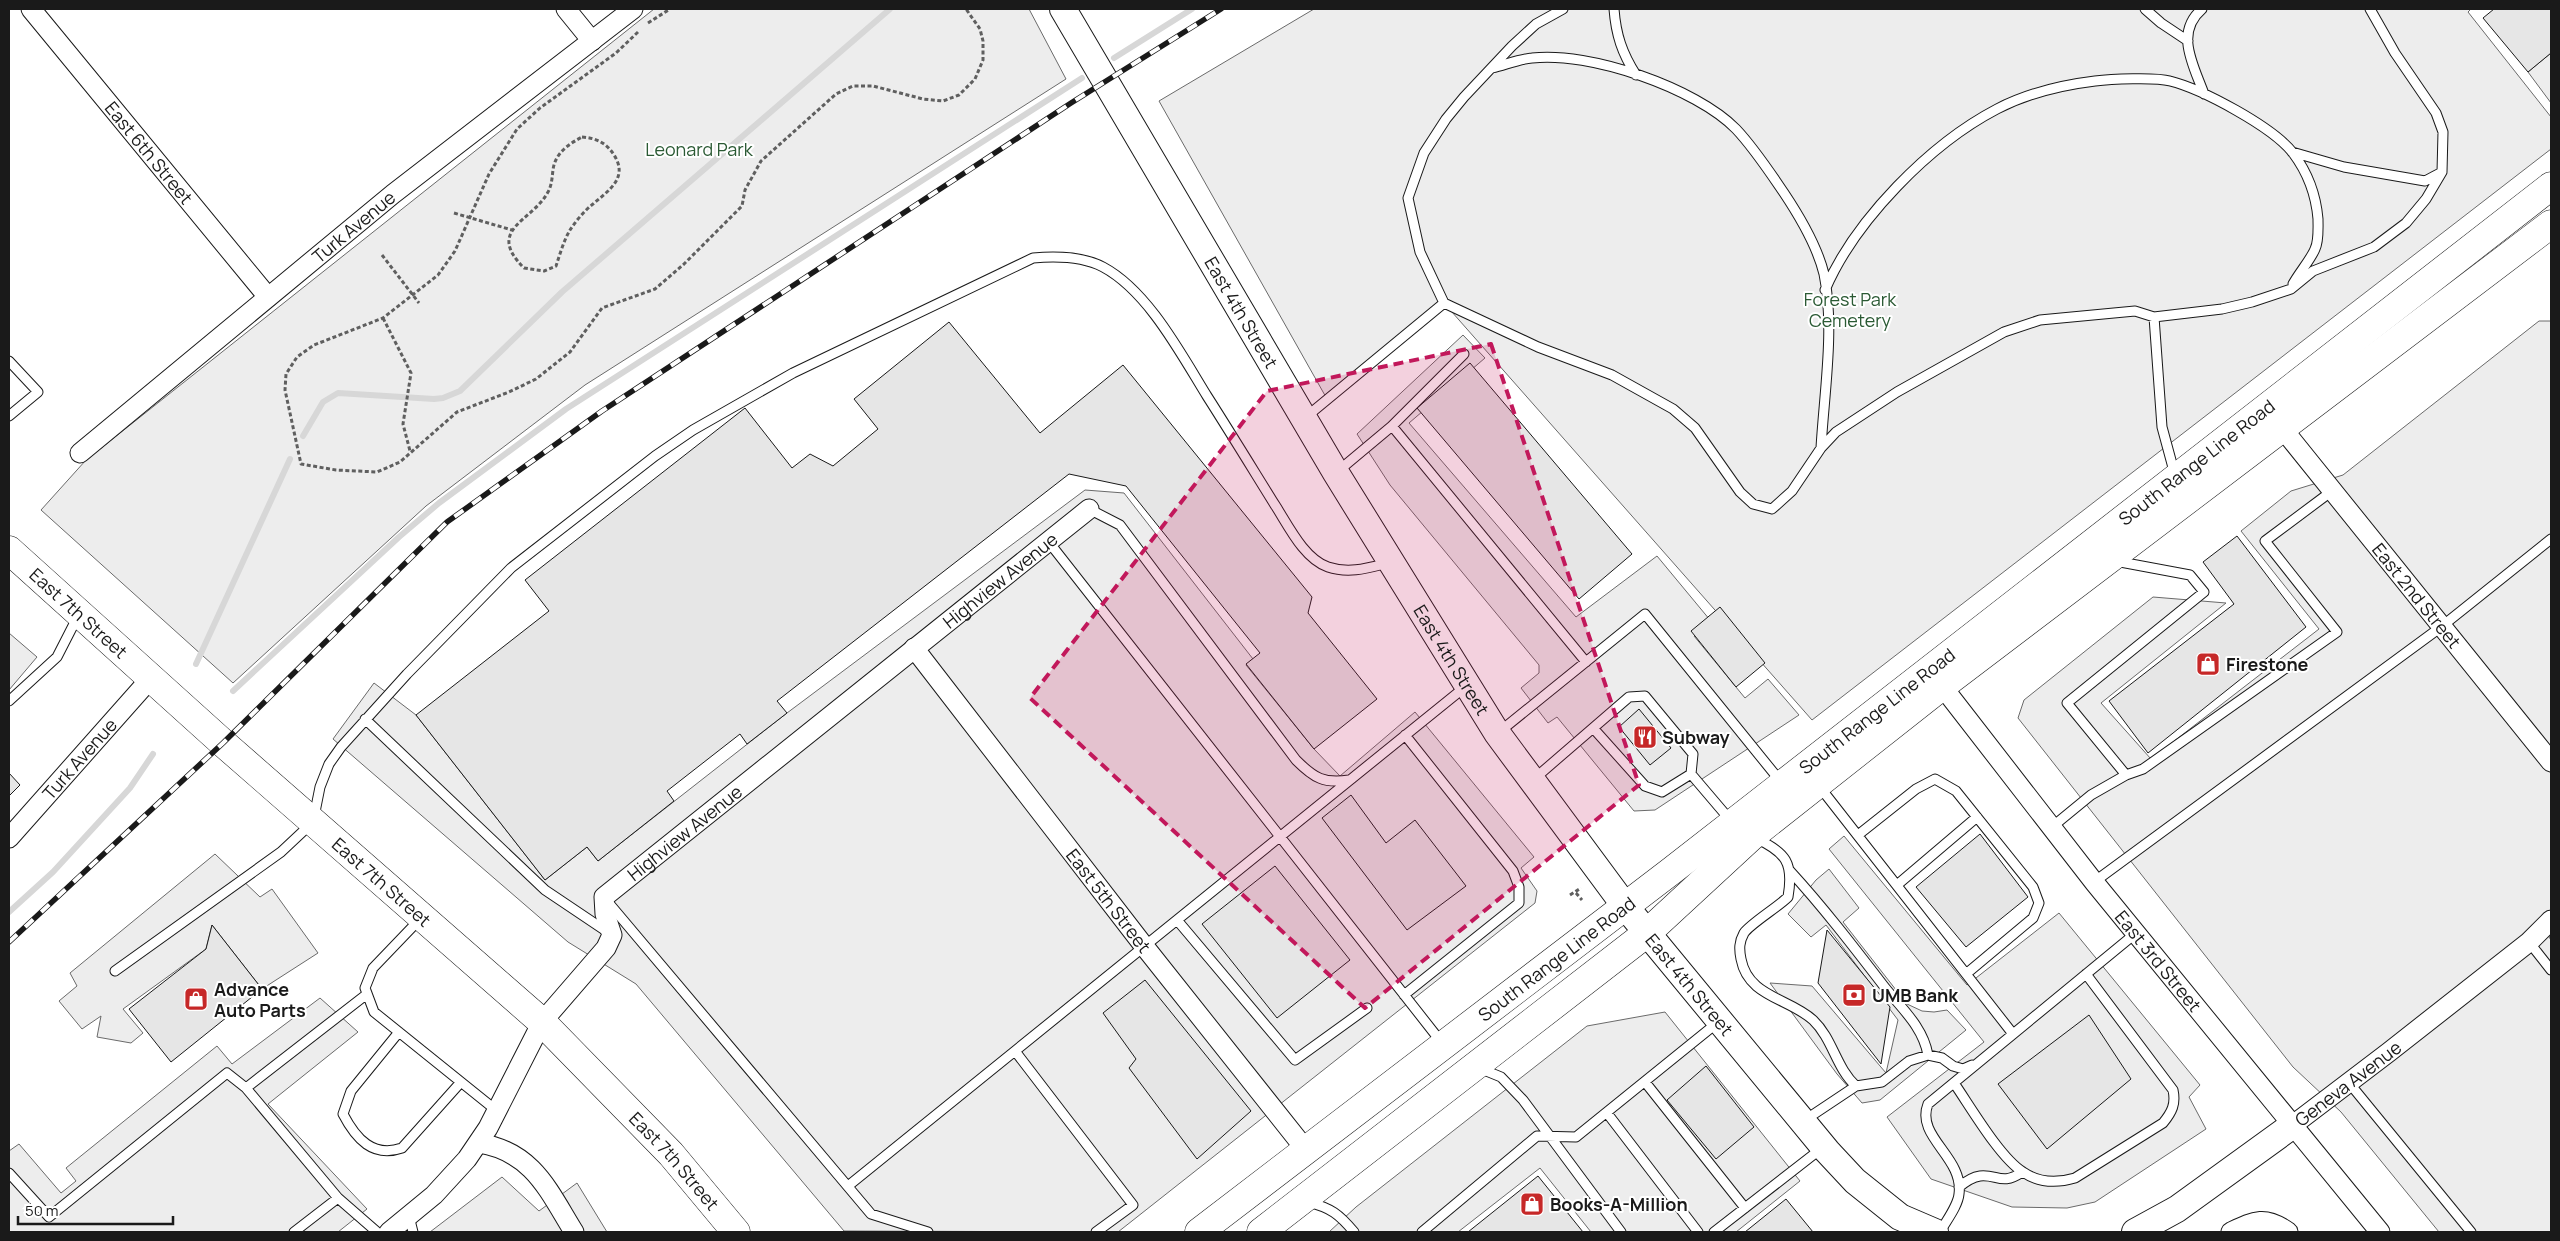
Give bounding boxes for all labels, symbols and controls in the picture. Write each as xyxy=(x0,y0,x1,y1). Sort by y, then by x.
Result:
street label: East 6th Street xyxy=(100,96,199,209)
park label: Leonard Park xyxy=(645,137,754,161)
street label: Turk Avenue xyxy=(307,185,400,268)
street label: East 4th Street xyxy=(1199,252,1284,373)
park label: Forest Park Cemetery xyxy=(1804,287,1897,332)
street label: South Range Line Road xyxy=(2113,394,2279,530)
street label: Highview Avenue xyxy=(938,527,1062,633)
street label: East 2nd Street xyxy=(2367,538,2467,653)
street label: East 7th Street xyxy=(25,563,133,663)
street label: East 4th Street xyxy=(1408,600,1495,719)
street label: South Range Line Road xyxy=(1794,643,1960,779)
shop icon: Firestone xyxy=(2195,651,2221,677)
place label: Firestone xyxy=(2226,652,2309,676)
street label: Turk Avenue xyxy=(37,713,122,805)
restaurant icon: Subway xyxy=(1632,724,1658,750)
place label: Subway xyxy=(1662,725,1730,749)
street label: Highview Avenue xyxy=(622,779,747,886)
street label: East 7th Street xyxy=(327,832,436,932)
street label: East 5th Street xyxy=(1061,844,1157,958)
street label: South Range Line Road xyxy=(1473,891,1640,1026)
street label: East 3rd Street xyxy=(2110,905,2207,1017)
street label: East 4th Street xyxy=(1640,928,1739,1041)
place label: Advance Auto Parts xyxy=(214,977,306,1022)
bank icon: UMB Bank xyxy=(1841,982,1867,1008)
place label: UMB Bank xyxy=(1872,983,1959,1007)
shop icon: Advance Auto Parts xyxy=(183,986,209,1012)
street label: Geneva Avenue xyxy=(2290,1035,2406,1131)
street label: East 7th Street xyxy=(624,1107,725,1215)
shop icon: Books-A-Million xyxy=(1519,1191,1545,1217)
place label: Books-A-Million xyxy=(1550,1192,1688,1216)
scale bar xyxy=(18,1194,172,1226)
text: 50 m xyxy=(25,1200,59,1221)

